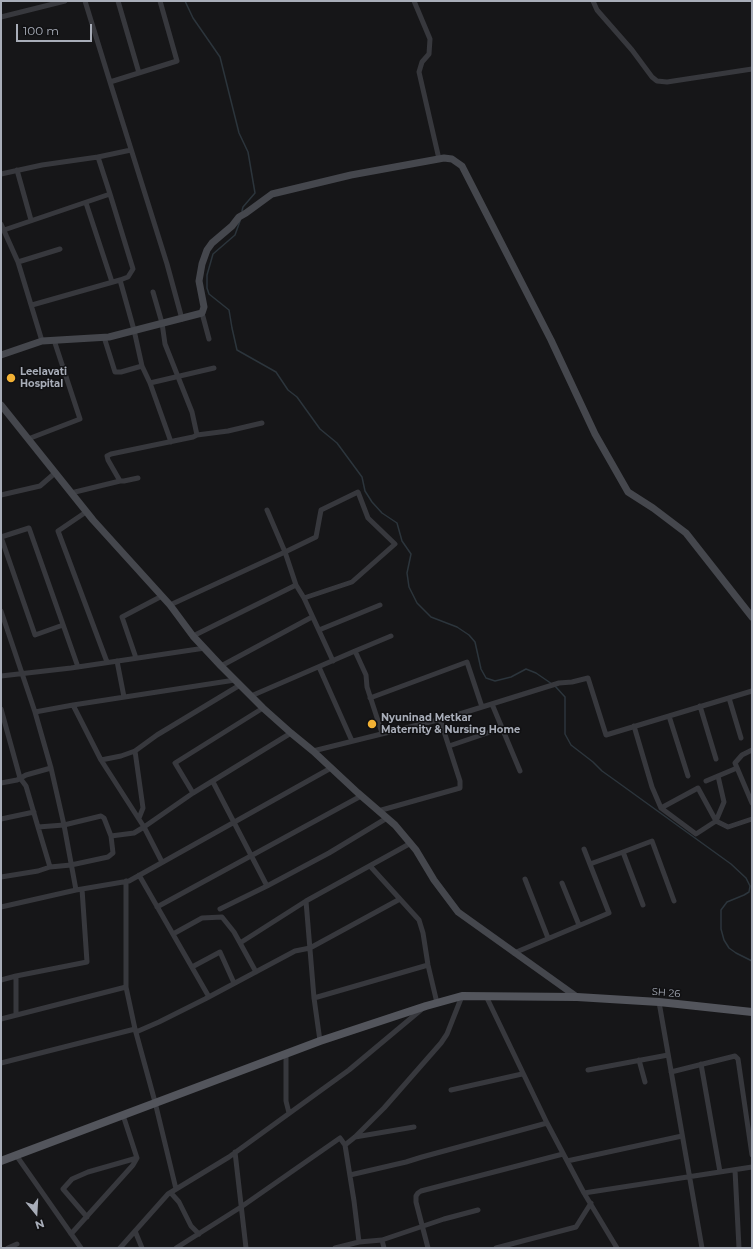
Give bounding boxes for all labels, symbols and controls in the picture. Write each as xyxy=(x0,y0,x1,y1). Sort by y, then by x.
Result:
scale bar xyxy=(18,16,94,42)
text: 100 m xyxy=(23,23,59,38)
place label: Leelavati Hospital xyxy=(20,366,67,390)
marker: Leelavati Hospital xyxy=(5,372,17,384)
place label: Nyuninad Metkar Maternity & Nursing Home xyxy=(381,712,520,736)
marker: Nyuninad Metkar Maternity & Nursing Home xyxy=(366,718,378,730)
street label: SH 26 xyxy=(651,986,681,1000)
north arrow xyxy=(16,1193,56,1233)
text: N xyxy=(33,1216,46,1232)

